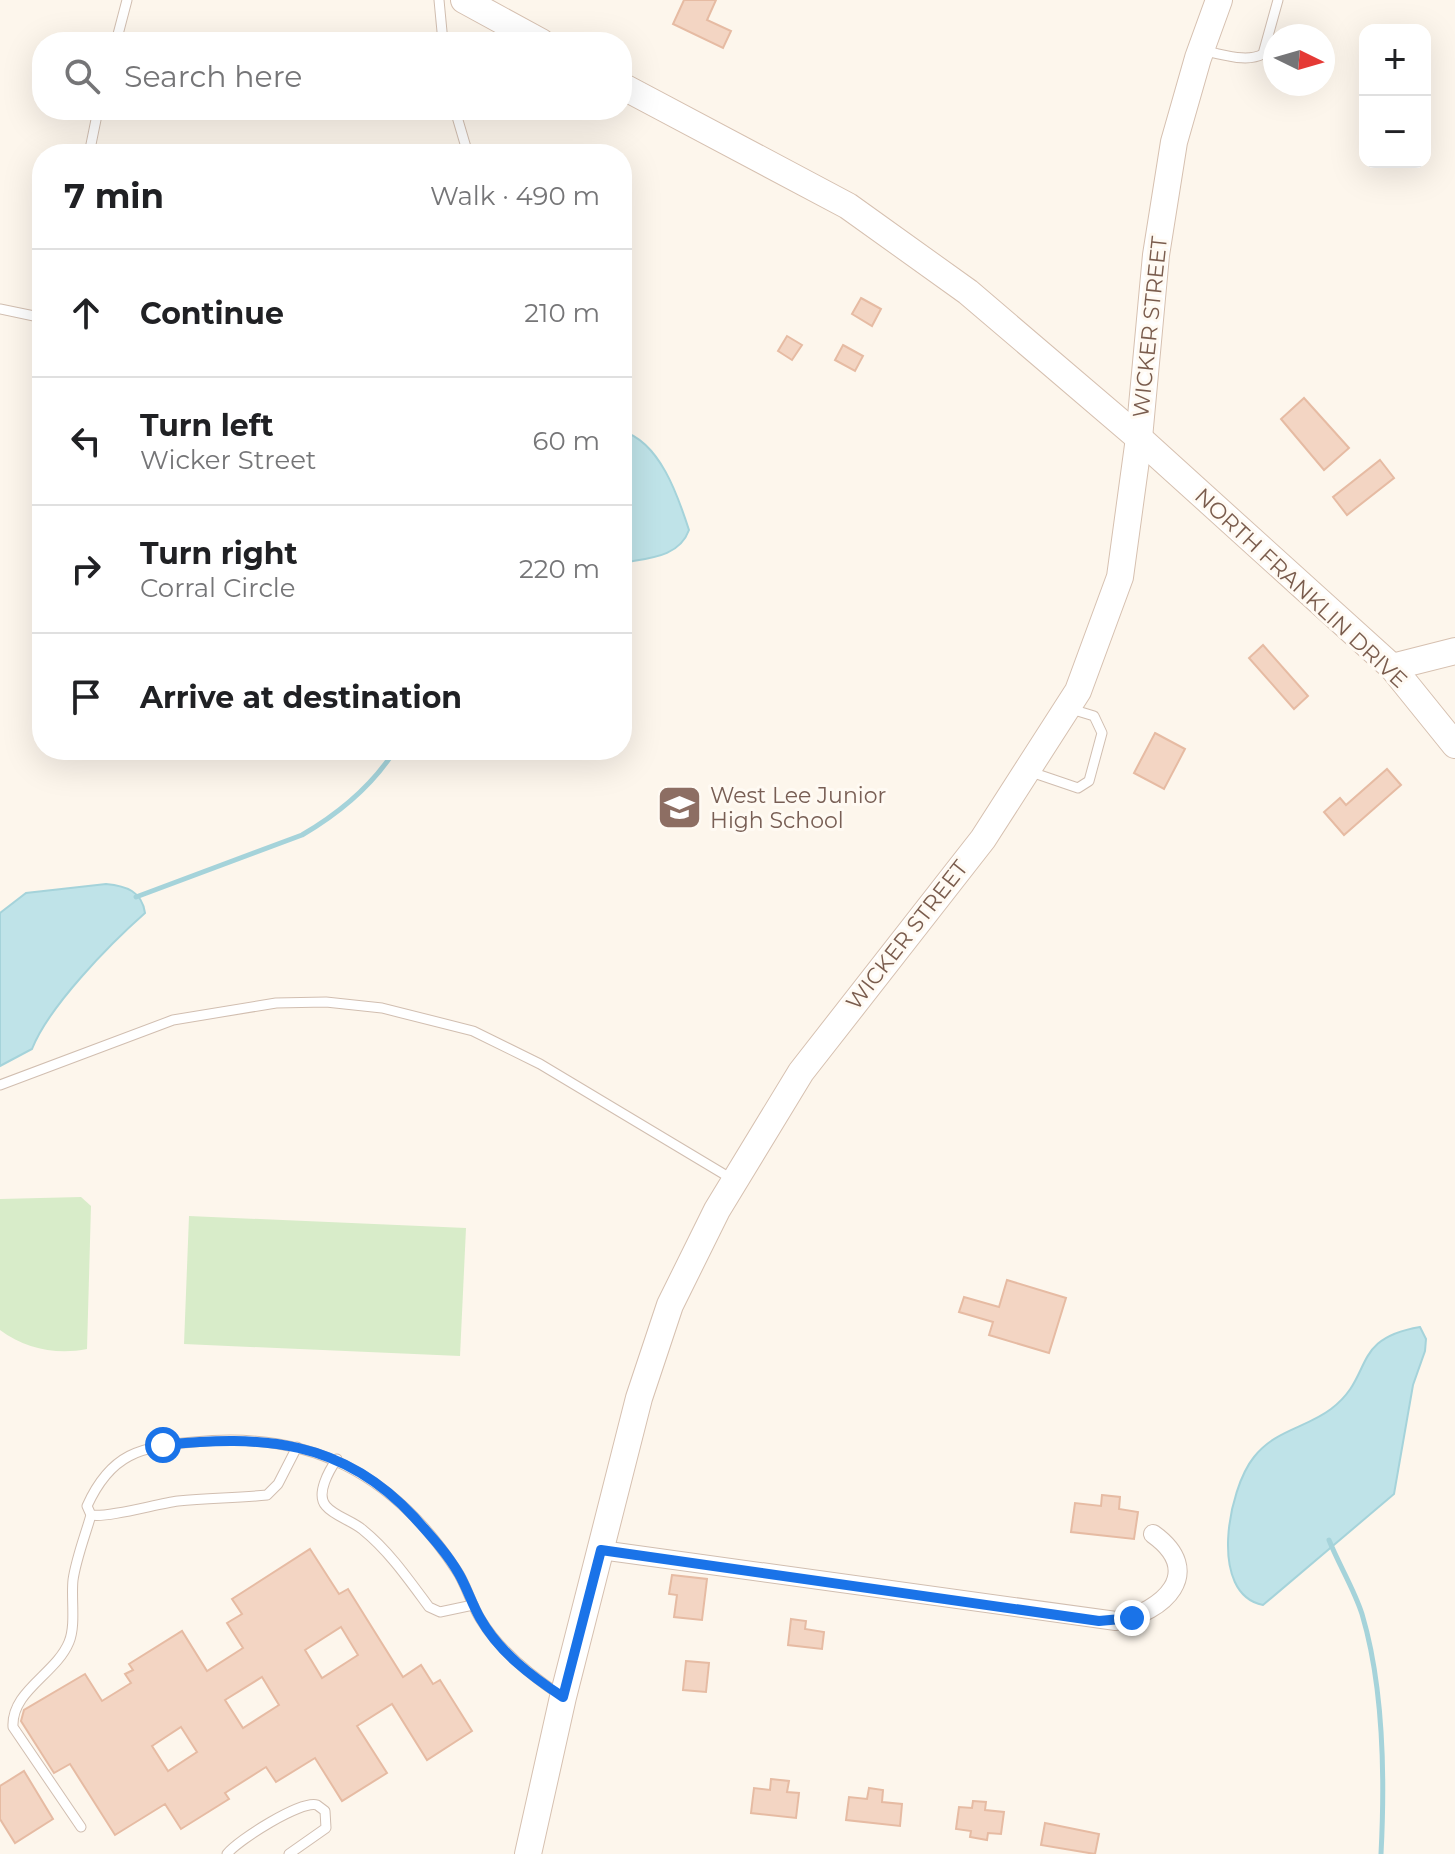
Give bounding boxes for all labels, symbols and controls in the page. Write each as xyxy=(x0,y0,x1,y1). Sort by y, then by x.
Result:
north arrow xyxy=(1263,24,1335,96)
map controls xyxy=(1359,24,1431,168)
button: + xyxy=(1359,24,1431,96)
search box xyxy=(32,32,632,120)
icon: search xyxy=(60,54,104,98)
text: Search here xyxy=(124,58,302,95)
button: − xyxy=(1359,96,1431,168)
text: 7 min xyxy=(64,175,164,217)
text: Walk · 490 m xyxy=(430,180,600,212)
street label: WICKER STREET xyxy=(1127,235,1173,419)
icon: ahead xyxy=(64,291,108,335)
text: Continue xyxy=(140,295,284,332)
text: 210 m xyxy=(524,297,600,329)
text: Turn left xyxy=(140,407,273,444)
icon: left xyxy=(64,419,108,463)
text: 60 m xyxy=(533,425,600,457)
text: Wicker Street xyxy=(140,444,316,476)
street label: NORTH FRANKLIN DRIVE xyxy=(1189,482,1413,694)
text: Turn right xyxy=(140,535,297,572)
icon: right xyxy=(64,547,108,591)
text: 220 m xyxy=(519,553,600,585)
text: Corral Circle xyxy=(140,572,296,604)
icon: arrive xyxy=(64,675,108,719)
text: Arrive at destination xyxy=(140,679,462,716)
place label: West Lee Junior High School xyxy=(710,782,886,834)
school or university icon: West Lee Junior High School xyxy=(655,784,703,832)
street label: WICKER STREET xyxy=(840,855,974,1015)
route start xyxy=(145,1427,181,1463)
route end xyxy=(1114,1600,1150,1636)

